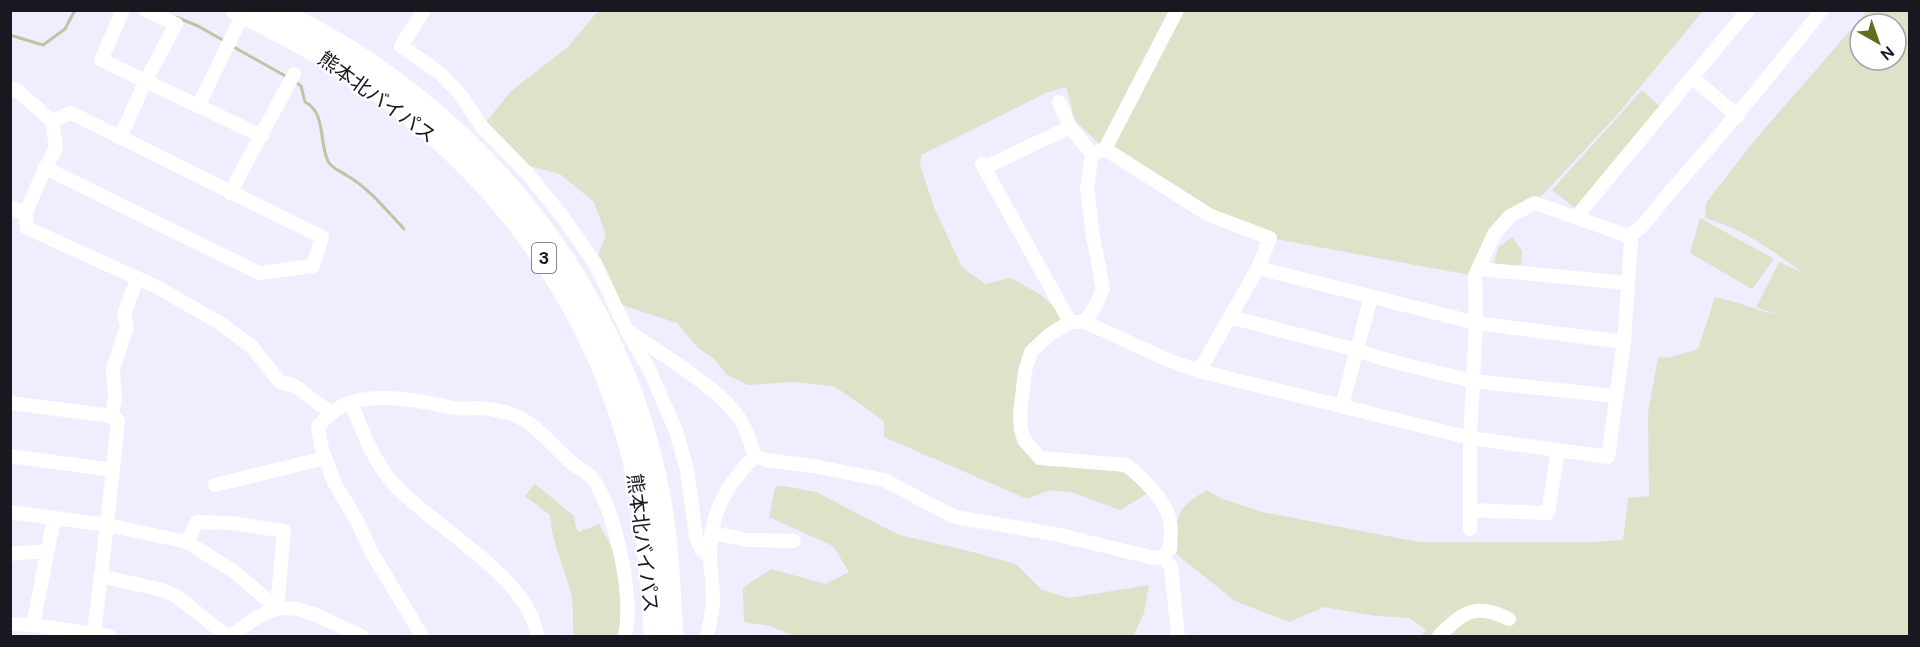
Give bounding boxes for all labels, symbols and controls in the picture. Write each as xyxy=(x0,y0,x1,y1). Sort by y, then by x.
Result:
north arrow xyxy=(1848,12,1908,72)
text: N xyxy=(1876,41,1899,65)
street label: 熊本北バイパス xyxy=(313,45,441,149)
road number: 3 xyxy=(532,243,556,273)
street label: 熊本北バイパス xyxy=(622,472,664,614)

